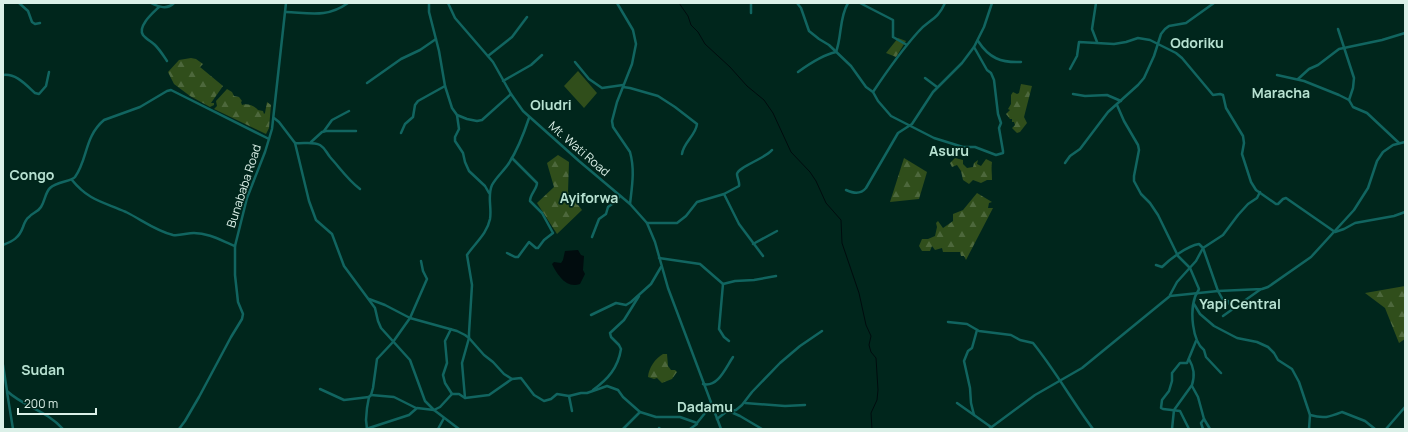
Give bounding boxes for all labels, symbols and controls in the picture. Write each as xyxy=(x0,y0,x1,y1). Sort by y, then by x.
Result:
district label: Odoriku xyxy=(1170,33,1224,52)
district label: Maracha xyxy=(1252,83,1310,102)
district label: Oludri xyxy=(530,95,572,114)
street label: Mt. Wati Road xyxy=(545,117,614,180)
district label: Asuru xyxy=(929,141,969,160)
street label: Bunababa Road xyxy=(222,142,265,230)
district label: Congo xyxy=(9,165,55,184)
district label: Ayiforwa xyxy=(560,188,618,207)
district label: Yapi Central xyxy=(1199,294,1281,313)
district label: Sudan xyxy=(21,360,65,379)
scale bar xyxy=(18,390,96,416)
text: 200 m xyxy=(24,395,58,412)
district label: Dadamu xyxy=(677,397,733,416)

